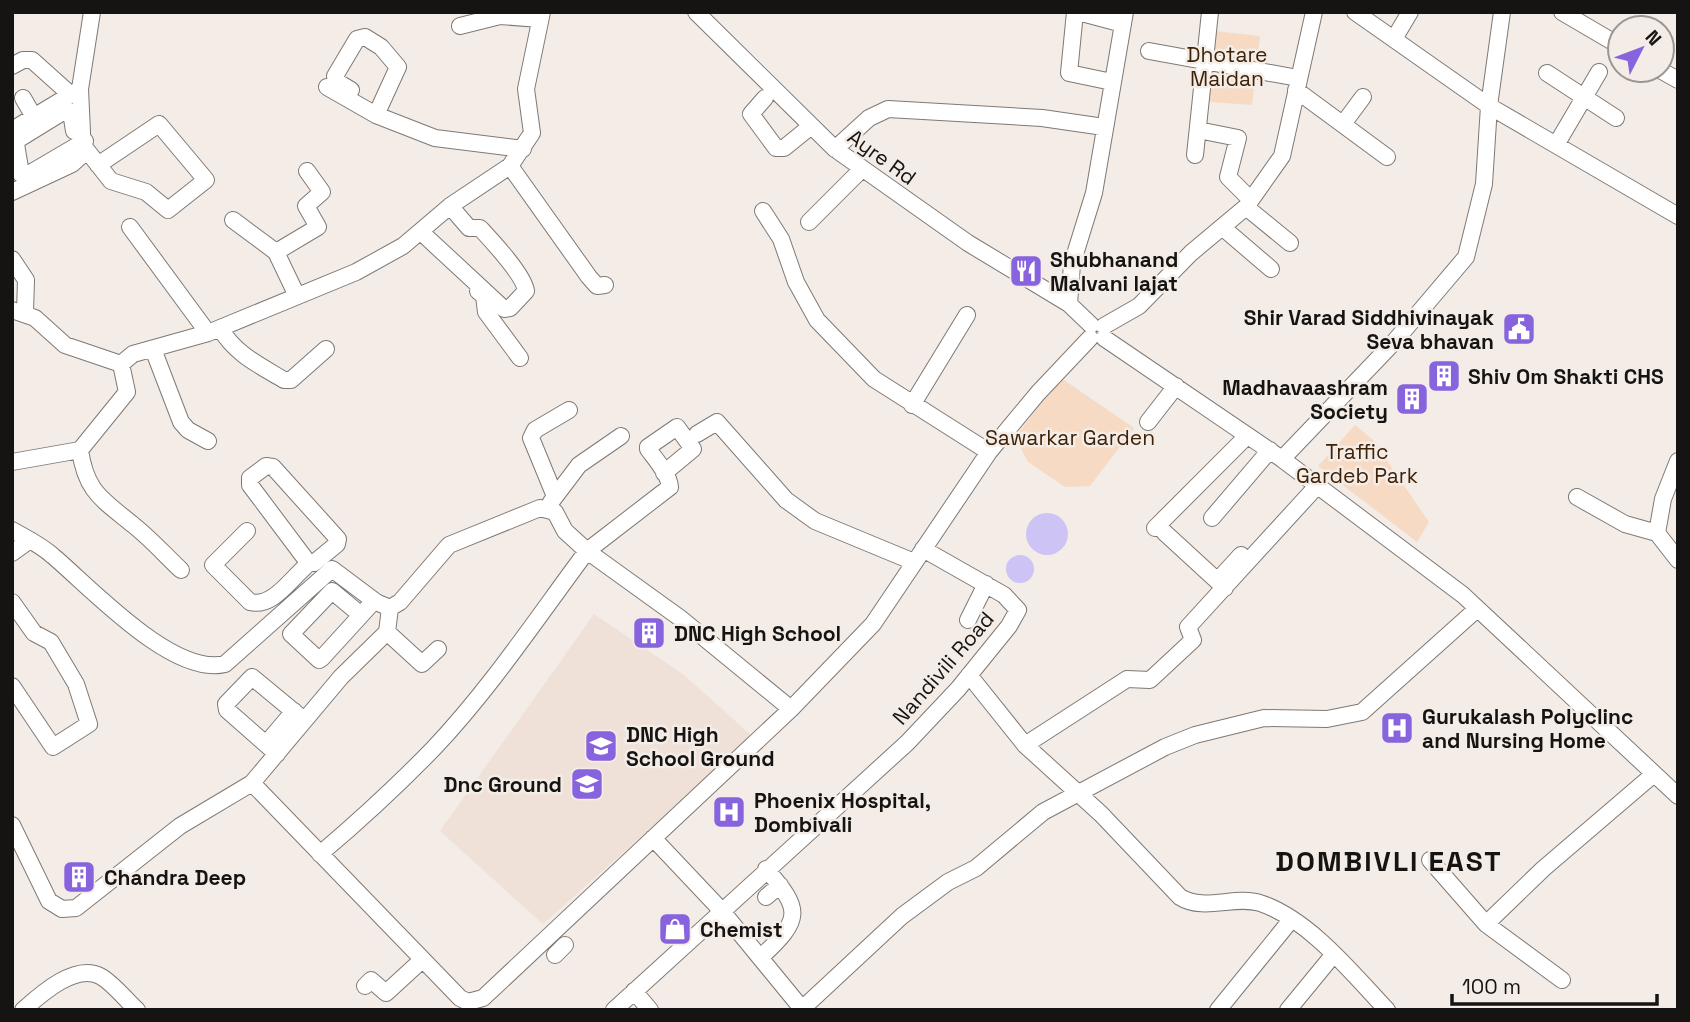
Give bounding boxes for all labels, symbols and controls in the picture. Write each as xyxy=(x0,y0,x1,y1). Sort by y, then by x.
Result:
north arrow xyxy=(1606,14,1676,84)
text: N xyxy=(1640,25,1667,51)
park label: Dhotare Maidan xyxy=(1186,41,1268,92)
street label: Ayre Rd xyxy=(842,123,922,191)
place label: Shubhanand Malvani lajat xyxy=(1050,246,1178,297)
restaurant icon: Shubhanand Malvani lajat xyxy=(1007,252,1045,290)
place label: Shir Varad Siddhivinayak Seva bhavan xyxy=(1244,304,1494,355)
public building icon: Shir Varad Siddhivinayak Seva bhavan xyxy=(1500,310,1538,348)
building icon: Shiv Om Shakti CHS xyxy=(1425,357,1463,395)
place label: Shiv Om Shakti CHS xyxy=(1468,363,1664,390)
place label: Madhavaashram Society xyxy=(1222,374,1388,425)
building icon: Madhavaashram Society xyxy=(1393,380,1431,418)
park label: Sawarkar Garden xyxy=(985,424,1155,451)
park label: Traffic Gardeb Park xyxy=(1296,438,1418,489)
street label: Nandivili Road xyxy=(886,606,1000,730)
building icon: DNC High School xyxy=(630,614,668,652)
place label: DNC High School xyxy=(674,620,841,647)
place label: Gurukalash Polyclinc and Nursing Home xyxy=(1422,703,1633,754)
hospital icon: Gurukalash Polyclinc and Nursing Home xyxy=(1378,709,1416,747)
place label: DNC High School Ground xyxy=(626,721,775,772)
school or university icon: DNC High School Ground xyxy=(582,727,620,765)
school or university icon: Dnc Ground xyxy=(568,765,606,803)
place label: Dnc Ground xyxy=(443,771,562,798)
place label: Phoenix Hospital, Dombivali xyxy=(754,787,931,838)
hospital icon: Phoenix Hospital, Dombivali xyxy=(710,793,748,831)
district label: DOMBIVLI EAST xyxy=(1275,843,1503,879)
building icon: Chandra Deep xyxy=(60,858,98,896)
place label: Chandra Deep xyxy=(104,864,246,891)
shop icon: Chemist xyxy=(656,910,694,948)
place label: Chemist xyxy=(700,916,782,943)
scale bar xyxy=(1452,962,1657,1006)
text: 100 m xyxy=(1462,973,1521,1000)

